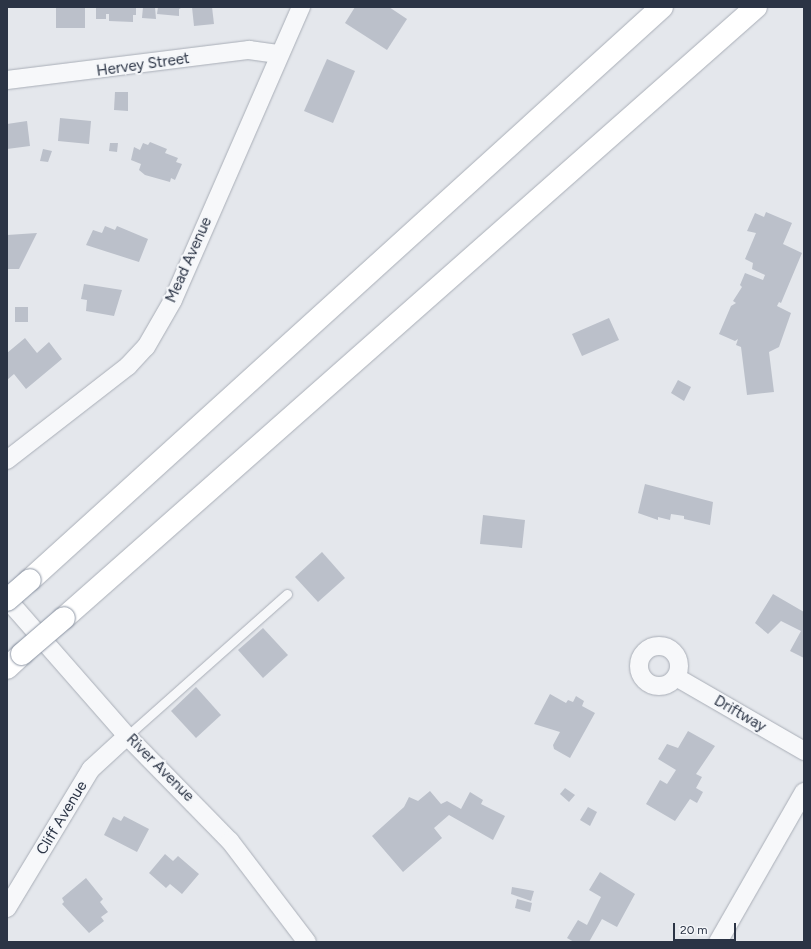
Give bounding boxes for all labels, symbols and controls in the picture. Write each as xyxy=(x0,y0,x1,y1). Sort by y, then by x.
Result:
street label: Hervey Street xyxy=(95,50,191,80)
street label: Mead Avenue xyxy=(162,214,216,306)
street label: Driftway xyxy=(711,692,769,736)
street label: River Avenue xyxy=(122,730,198,806)
street label: Cliff Avenue xyxy=(33,778,91,858)
scale bar xyxy=(675,915,738,941)
text: 20 m xyxy=(680,923,708,937)

